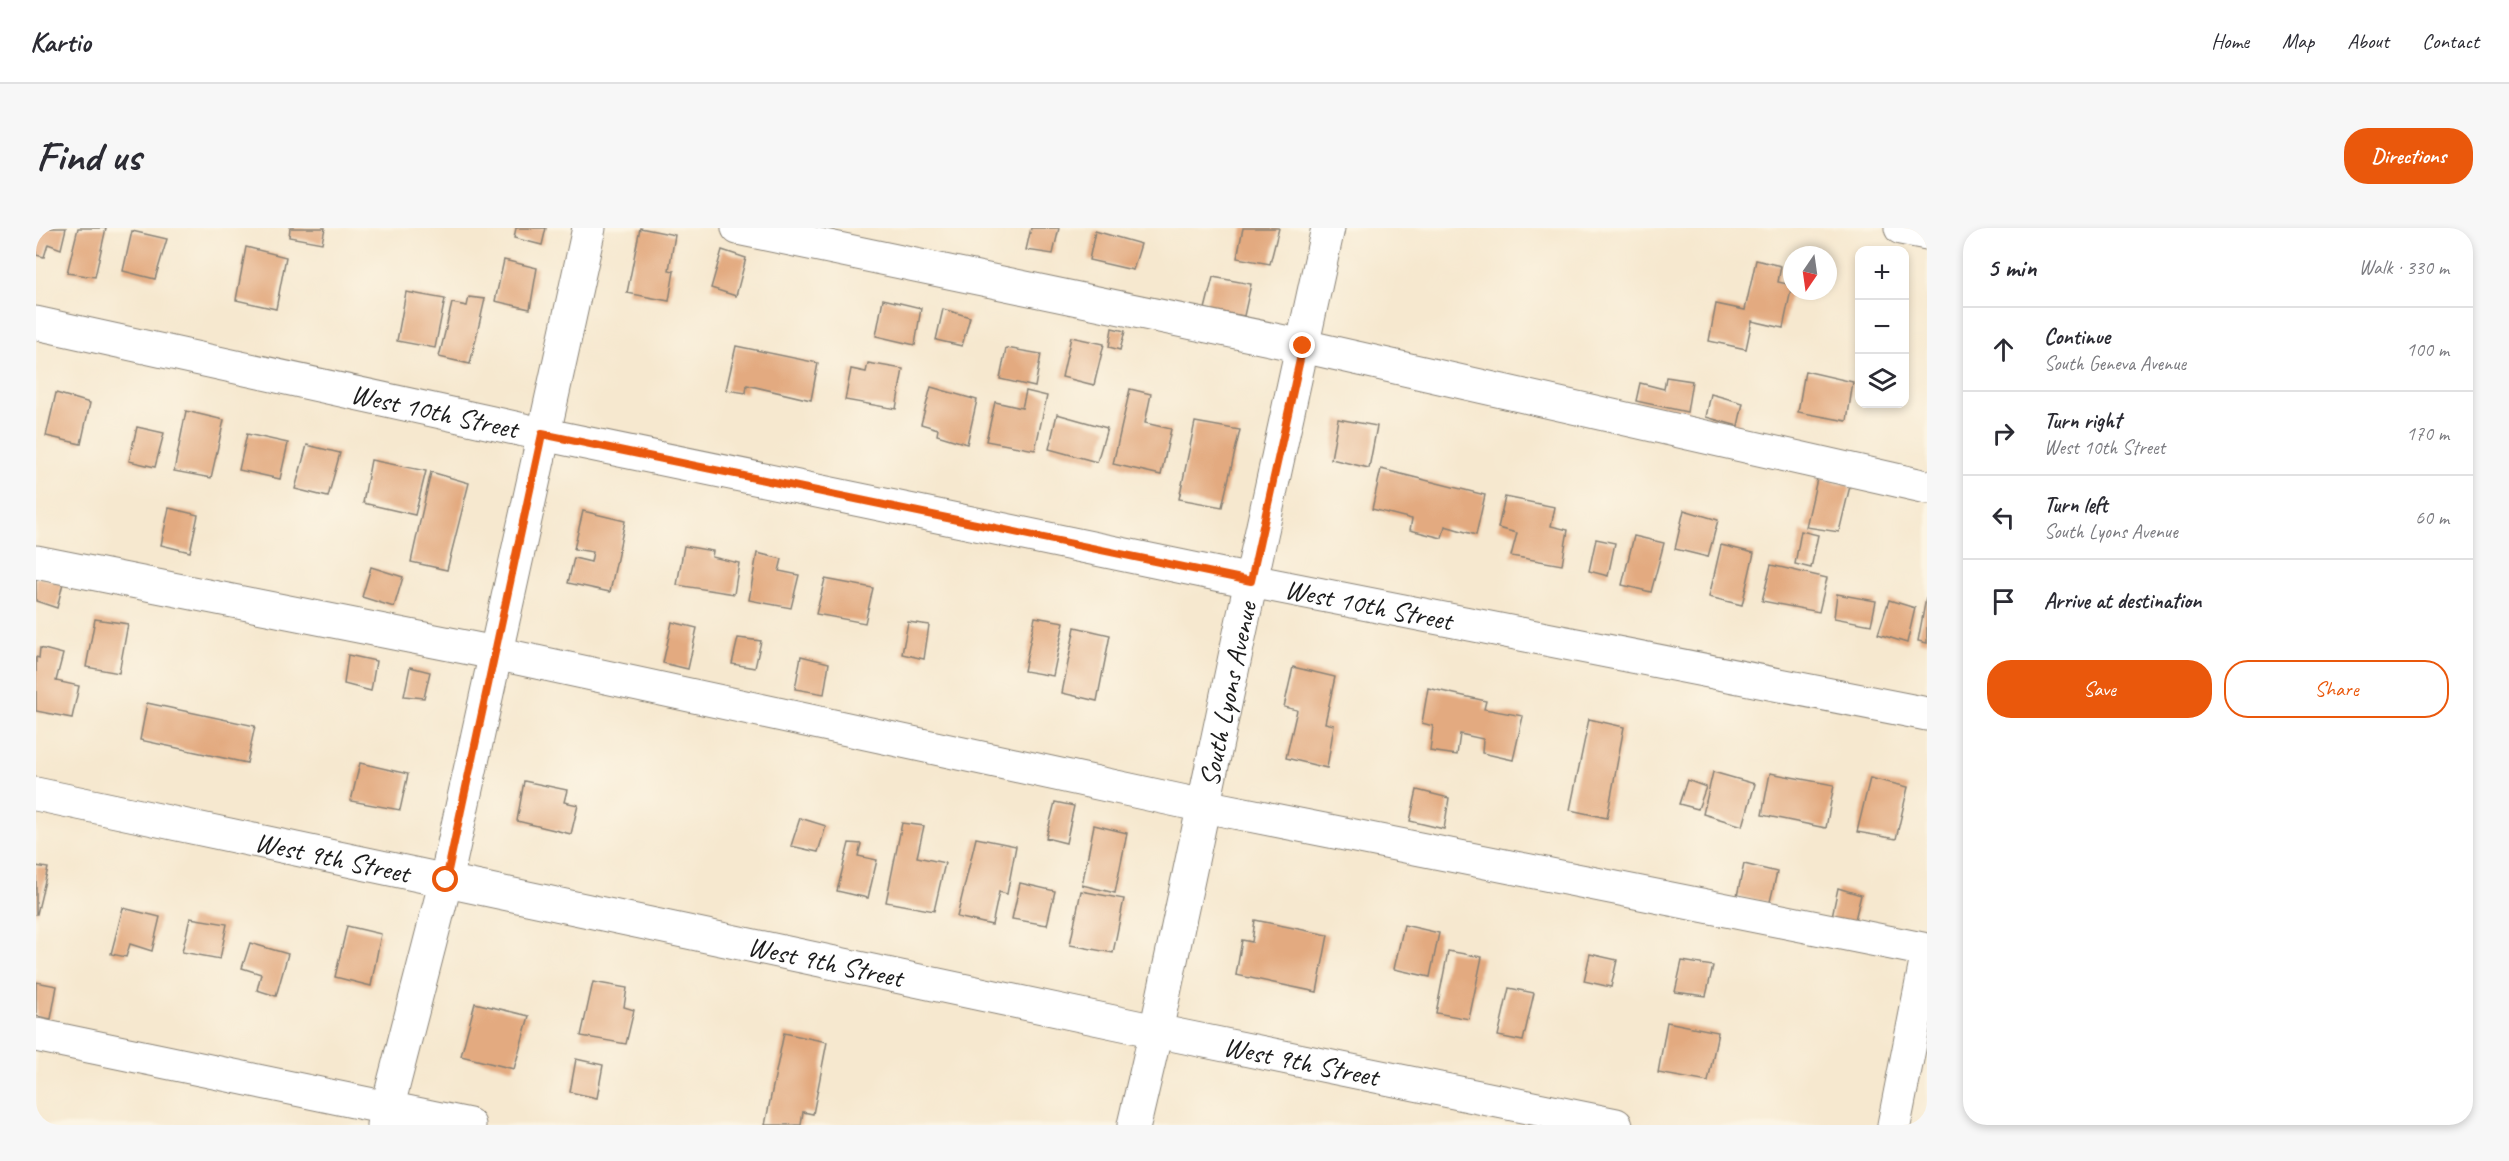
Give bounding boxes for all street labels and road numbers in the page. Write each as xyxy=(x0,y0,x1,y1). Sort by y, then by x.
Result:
street label: West 10th Street xyxy=(348,376,524,447)
street label: West 10th Street xyxy=(1282,571,1458,639)
street label: South Lyons Avenue xyxy=(1191,597,1264,789)
street label: West 9th Street xyxy=(252,824,415,891)
street label: West 9th Street xyxy=(745,928,909,995)
street label: West 9th Street xyxy=(1221,1028,1384,1095)

